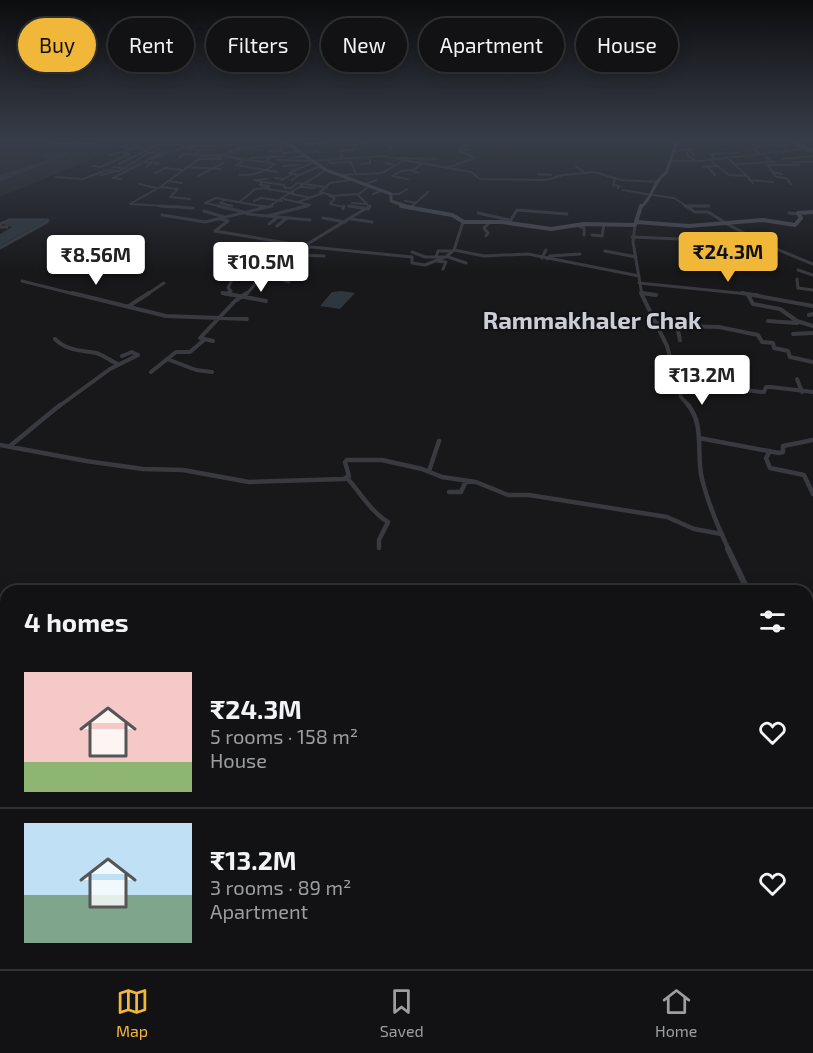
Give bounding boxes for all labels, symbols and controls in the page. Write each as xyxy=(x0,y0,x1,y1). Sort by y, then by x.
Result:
chip: Buy xyxy=(18,18,96,72)
chip: Rent xyxy=(108,18,194,72)
chip: Filters xyxy=(206,18,309,72)
chip: New xyxy=(321,18,407,72)
chip: Apartment xyxy=(419,18,564,72)
chip: House xyxy=(576,18,678,72)
pin: ₹24.3M xyxy=(679,232,777,283)
pin: ₹8.56M xyxy=(47,235,145,286)
text: ₹24.3M xyxy=(693,239,763,263)
text: ₹8.56M xyxy=(61,242,131,266)
pin: ₹10.5M xyxy=(212,242,310,293)
text: ₹10.5M xyxy=(227,249,295,273)
district label: Rammakhaler Chak xyxy=(483,305,702,334)
pin: ₹13.2M xyxy=(653,355,751,406)
text: ₹13.2M xyxy=(669,362,735,386)
icon: filters xyxy=(756,605,789,638)
text: 4 homes xyxy=(24,606,129,637)
text: ₹24.3M xyxy=(210,693,302,724)
icon: home xyxy=(72,696,144,768)
icon: heart xyxy=(756,716,789,749)
text: 5 rooms · 158 m² xyxy=(210,724,358,748)
text: House xyxy=(210,748,267,772)
text: ₹13.2M xyxy=(210,844,297,875)
icon: home xyxy=(72,847,144,919)
icon: heart xyxy=(756,867,789,900)
text: 3 rooms · 89 m² xyxy=(210,875,351,899)
text: Apartment xyxy=(210,899,308,923)
tab: Map xyxy=(116,985,149,1040)
tab: Saved xyxy=(380,985,424,1040)
tab: Home xyxy=(655,985,697,1040)

